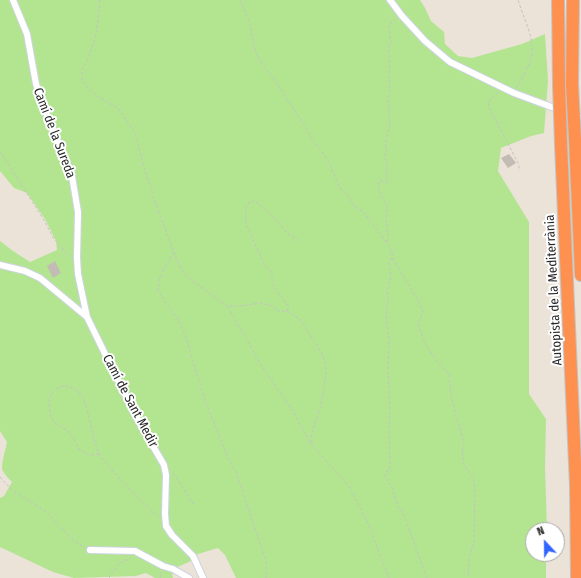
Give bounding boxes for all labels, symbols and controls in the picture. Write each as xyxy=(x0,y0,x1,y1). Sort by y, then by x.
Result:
street label: Camí de la Sureda xyxy=(30,86,78,180)
street label: Autopista de la Mediterrània xyxy=(542,214,566,366)
street label: Camí de Sant Medir xyxy=(99,352,161,450)
north arrow xyxy=(525,522,565,562)
text: N xyxy=(535,524,546,539)

